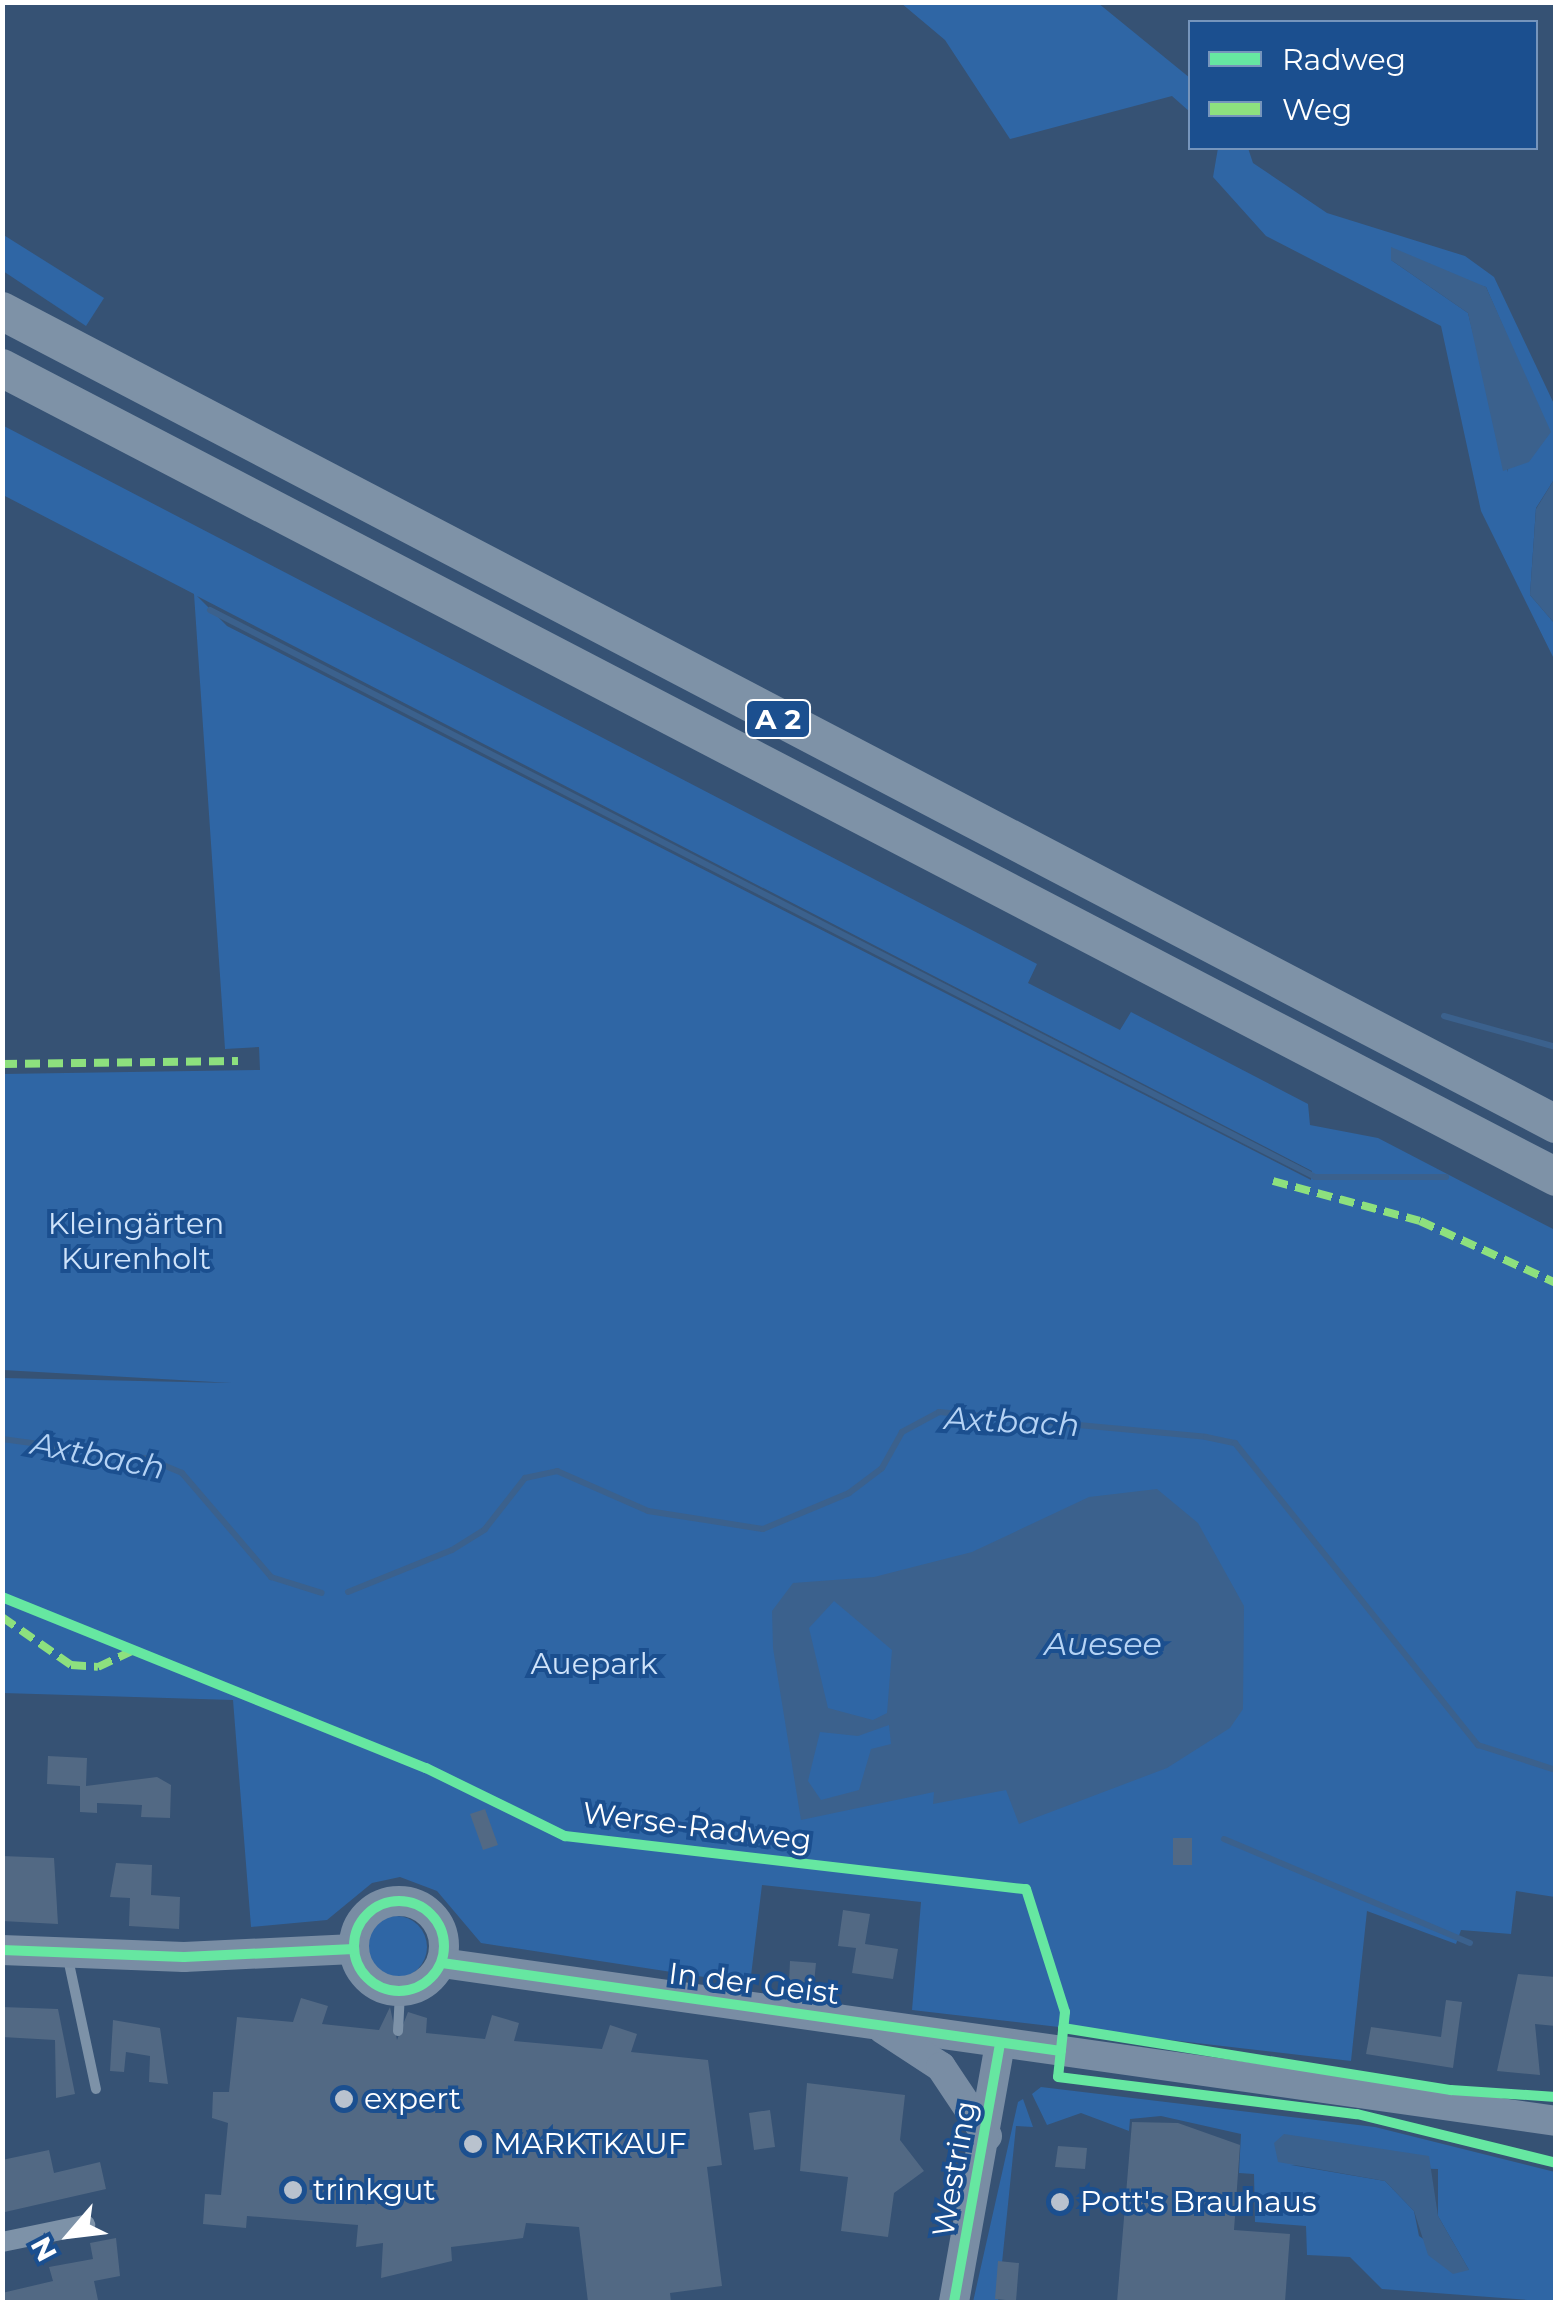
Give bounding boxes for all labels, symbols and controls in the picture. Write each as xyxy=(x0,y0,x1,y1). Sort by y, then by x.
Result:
legend xyxy=(1188,20,1538,150)
text: Radweg xyxy=(1282,41,1406,78)
text: Weg xyxy=(1282,91,1352,128)
road number: A 2 xyxy=(743,696,813,742)
park label: Kleingärten Kurenholt xyxy=(48,1206,224,1276)
water label: Axtbach xyxy=(944,1399,1080,1445)
water label: Axtbach xyxy=(28,1424,168,1488)
water label: Auesee xyxy=(1044,1625,1162,1663)
park label: Auepark xyxy=(530,1646,658,1682)
street label: Werse-Radweg xyxy=(580,1795,814,1859)
street label: In der Geist xyxy=(667,1956,841,2012)
place label: expert xyxy=(364,2081,461,2117)
marker: expert xyxy=(333,2088,355,2110)
street label: Westring xyxy=(925,2098,985,2240)
place label: MARKTKAUF xyxy=(493,2126,687,2162)
marker: MARKTKAUF xyxy=(462,2133,484,2155)
place label: trinkgut xyxy=(313,2172,436,2208)
marker: trinkgut xyxy=(282,2179,304,2201)
place label: Pott's Brauhaus xyxy=(1080,2184,1317,2220)
north arrow xyxy=(20,2185,120,2285)
marker: Pott's Brauhaus xyxy=(1049,2191,1071,2213)
text: N xyxy=(23,2231,64,2267)

